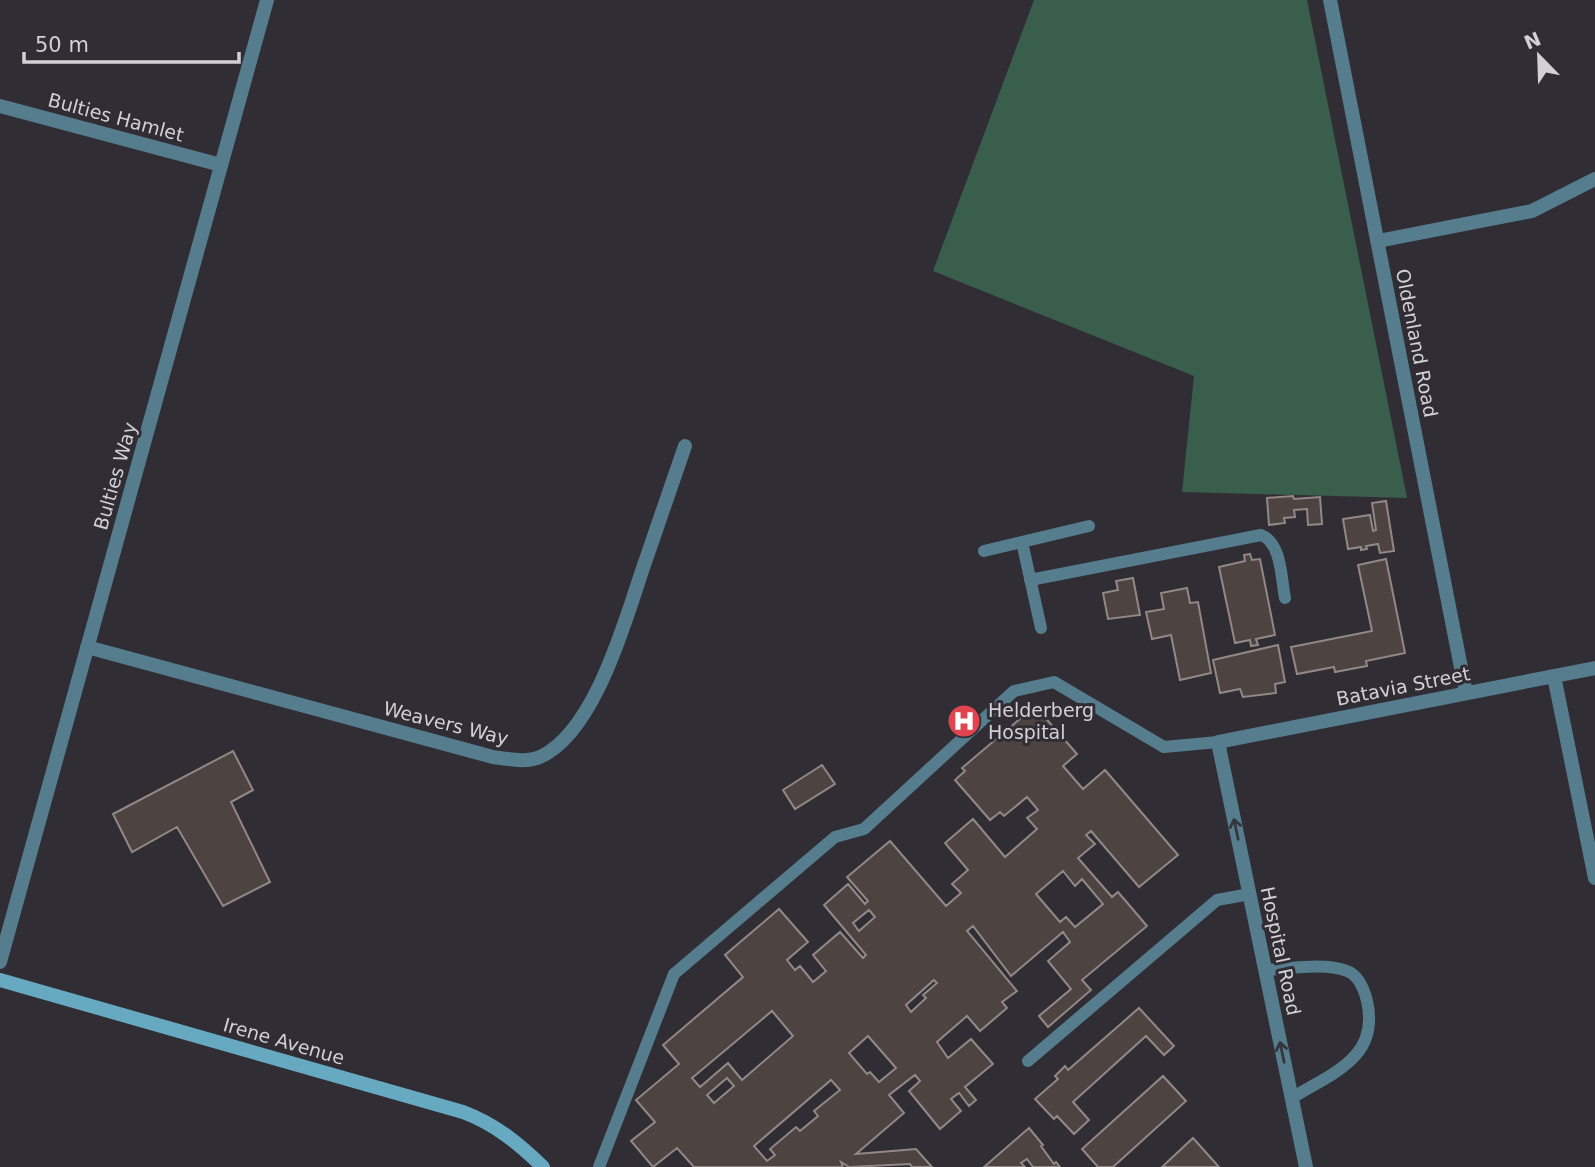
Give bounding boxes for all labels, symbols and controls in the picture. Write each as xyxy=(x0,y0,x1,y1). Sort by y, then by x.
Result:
scale bar xyxy=(24,21,240,65)
north arrow xyxy=(1504,21,1574,91)
text: N xyxy=(1521,27,1544,54)
text: 50 m xyxy=(35,33,89,57)
street label: Bulties Hamlet xyxy=(46,88,186,146)
street label: Oldenland Road xyxy=(1392,267,1442,419)
street label: Bulties Way xyxy=(89,420,141,532)
street label: Batavia Street xyxy=(1334,662,1472,710)
street label: Weavers Way xyxy=(381,697,511,749)
place label: Helderberg Hospital xyxy=(988,699,1094,743)
hospital icon: Helderberg Hospital xyxy=(945,702,983,740)
one-way arrow xyxy=(1229,818,1243,841)
street label: Hospital Road xyxy=(1257,885,1305,1017)
street label: Irene Avenue xyxy=(221,1013,347,1069)
one-way arrow xyxy=(1275,1041,1289,1064)

